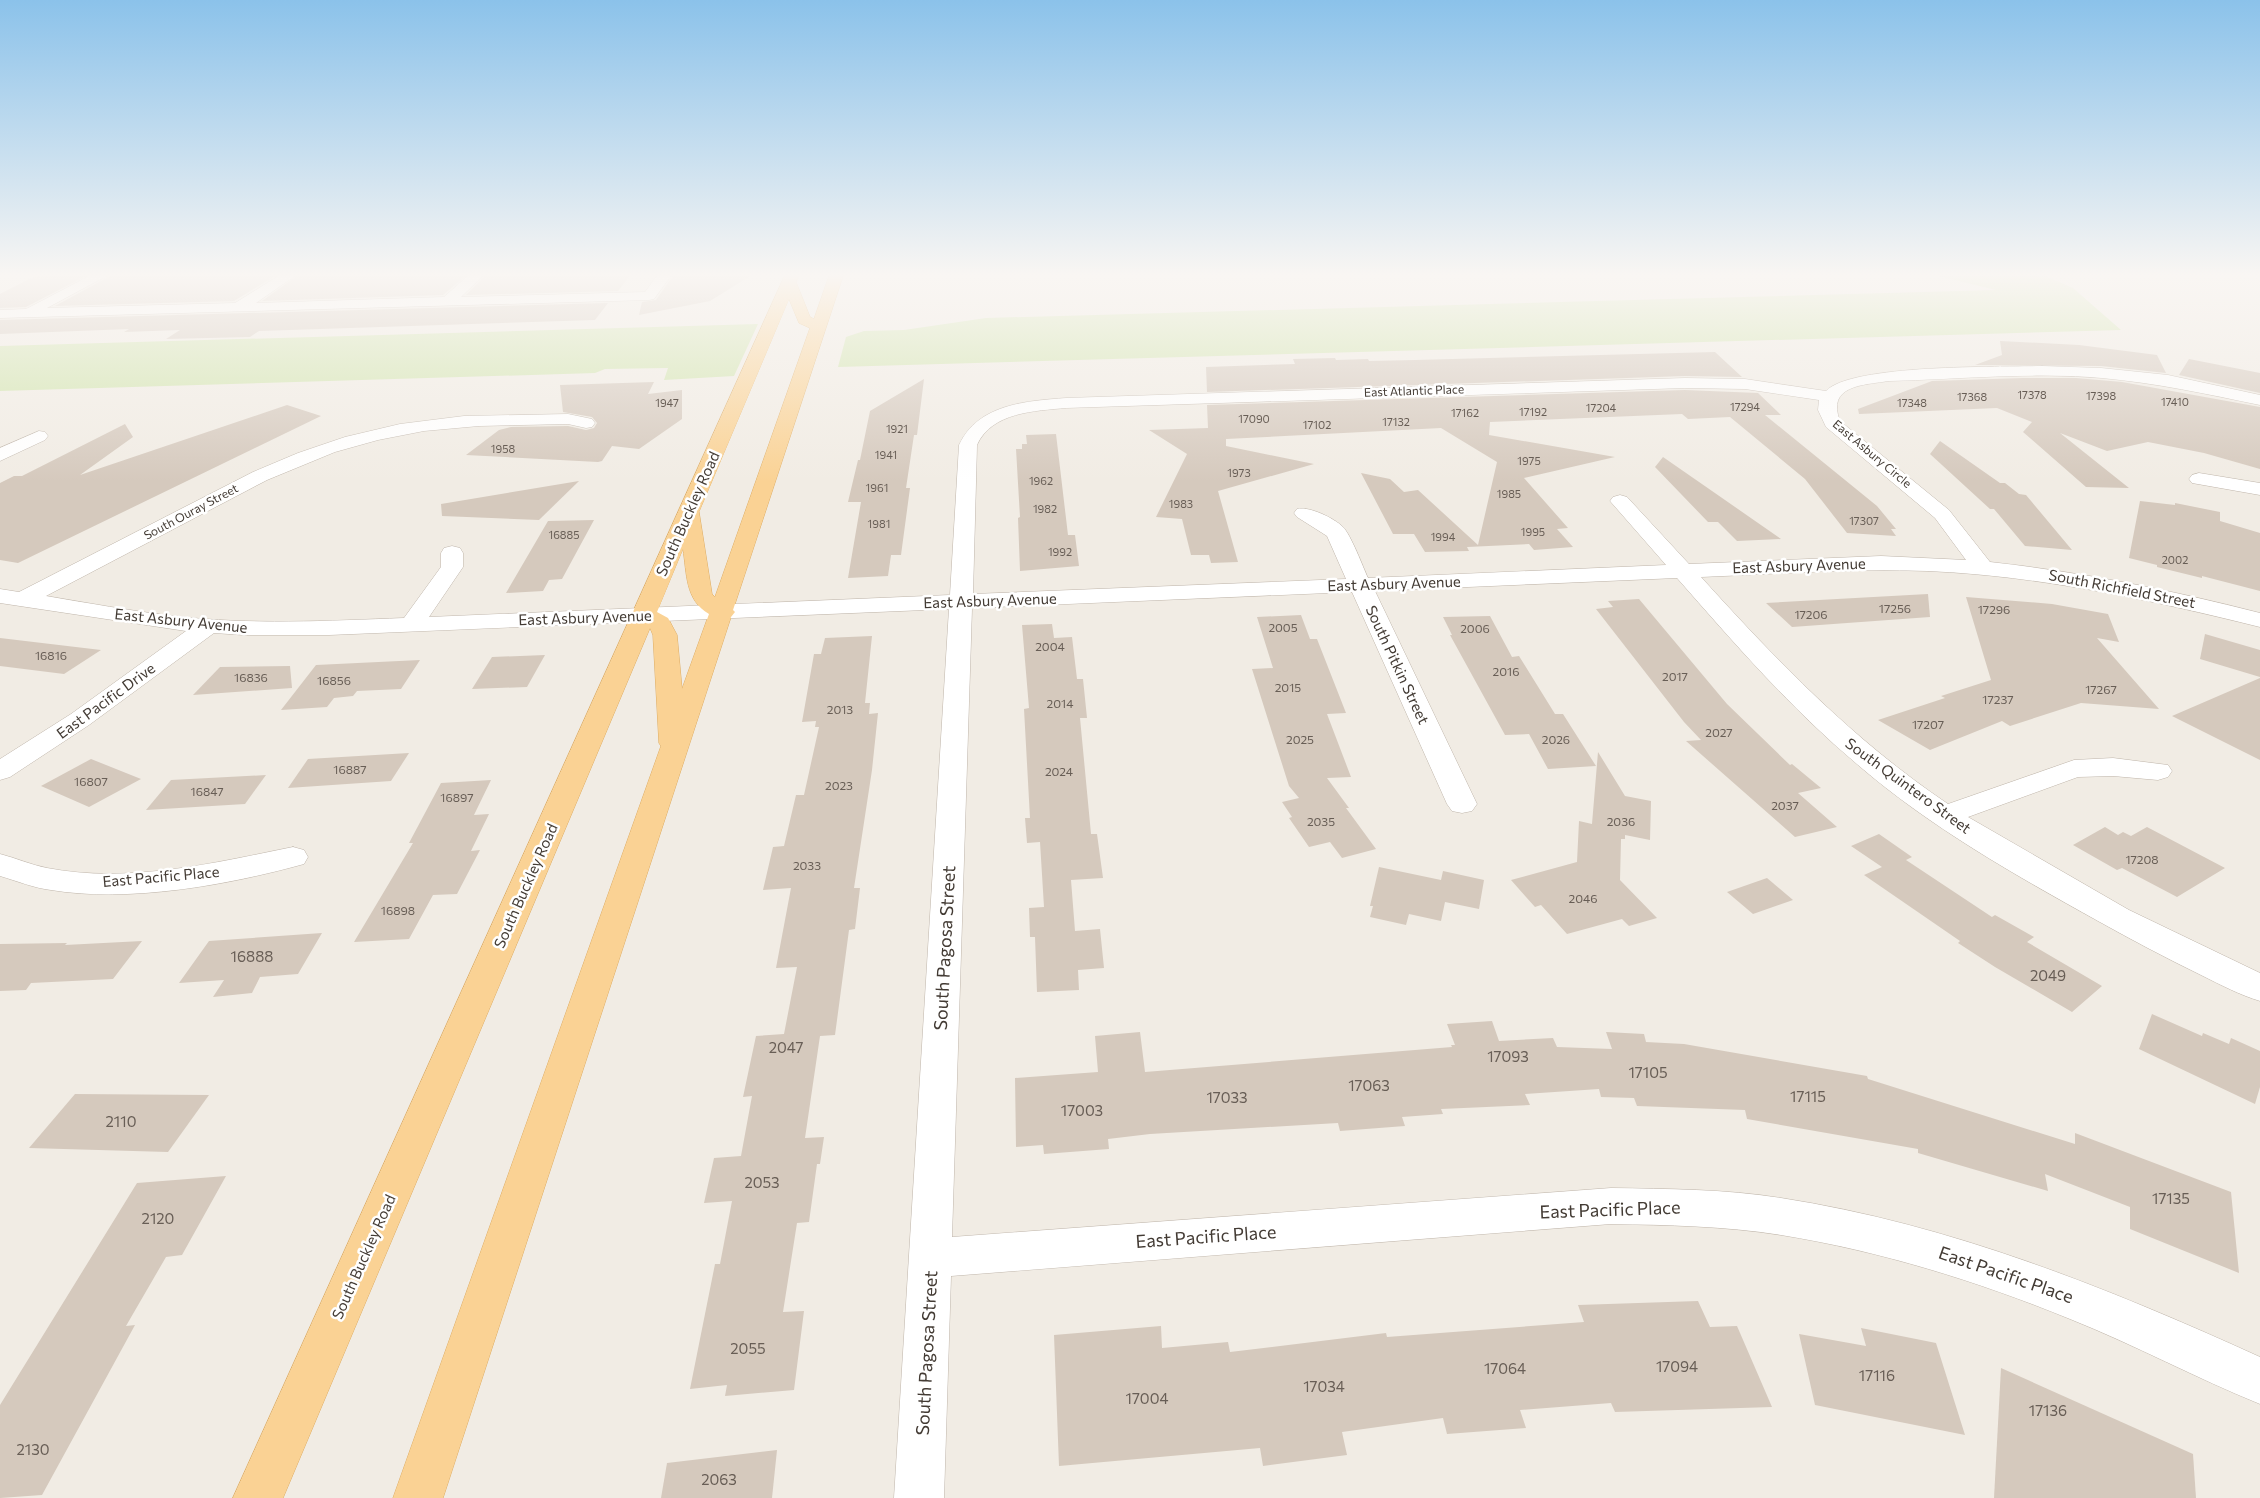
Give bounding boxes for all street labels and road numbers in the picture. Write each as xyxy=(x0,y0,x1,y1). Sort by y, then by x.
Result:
street label: East Atlantic Place xyxy=(1364,381,1464,399)
street label: East Asbury Circle xyxy=(1831,416,1915,490)
street label: South Buckley Road xyxy=(651,448,723,579)
street label: South Ouray Street xyxy=(141,480,240,542)
street label: East Asbury Avenue xyxy=(1732,554,1866,576)
street label: South Richfield Street xyxy=(2047,565,2197,611)
street label: East Asbury Avenue xyxy=(1327,572,1461,594)
street label: East Asbury Avenue xyxy=(923,589,1057,611)
street label: South Pitkin Street xyxy=(1362,602,1433,727)
street label: East Asbury Avenue xyxy=(114,604,249,636)
street label: East Asbury Avenue xyxy=(518,606,652,628)
street label: East Pacific Drive xyxy=(53,658,158,742)
street label: South Quintero Street xyxy=(1842,734,1975,837)
street label: South Buckley Road xyxy=(489,820,561,951)
street label: East Pacific Place xyxy=(102,862,220,890)
street label: South Pagosa Street xyxy=(929,865,959,1031)
street label: South Buckley Road xyxy=(327,1191,399,1322)
street label: East Pacific Place xyxy=(1539,1196,1681,1222)
street label: East Pacific Place xyxy=(1135,1220,1277,1252)
street label: East Pacific Place xyxy=(1936,1241,2077,1307)
street label: South Pagosa Street xyxy=(911,1270,941,1436)

